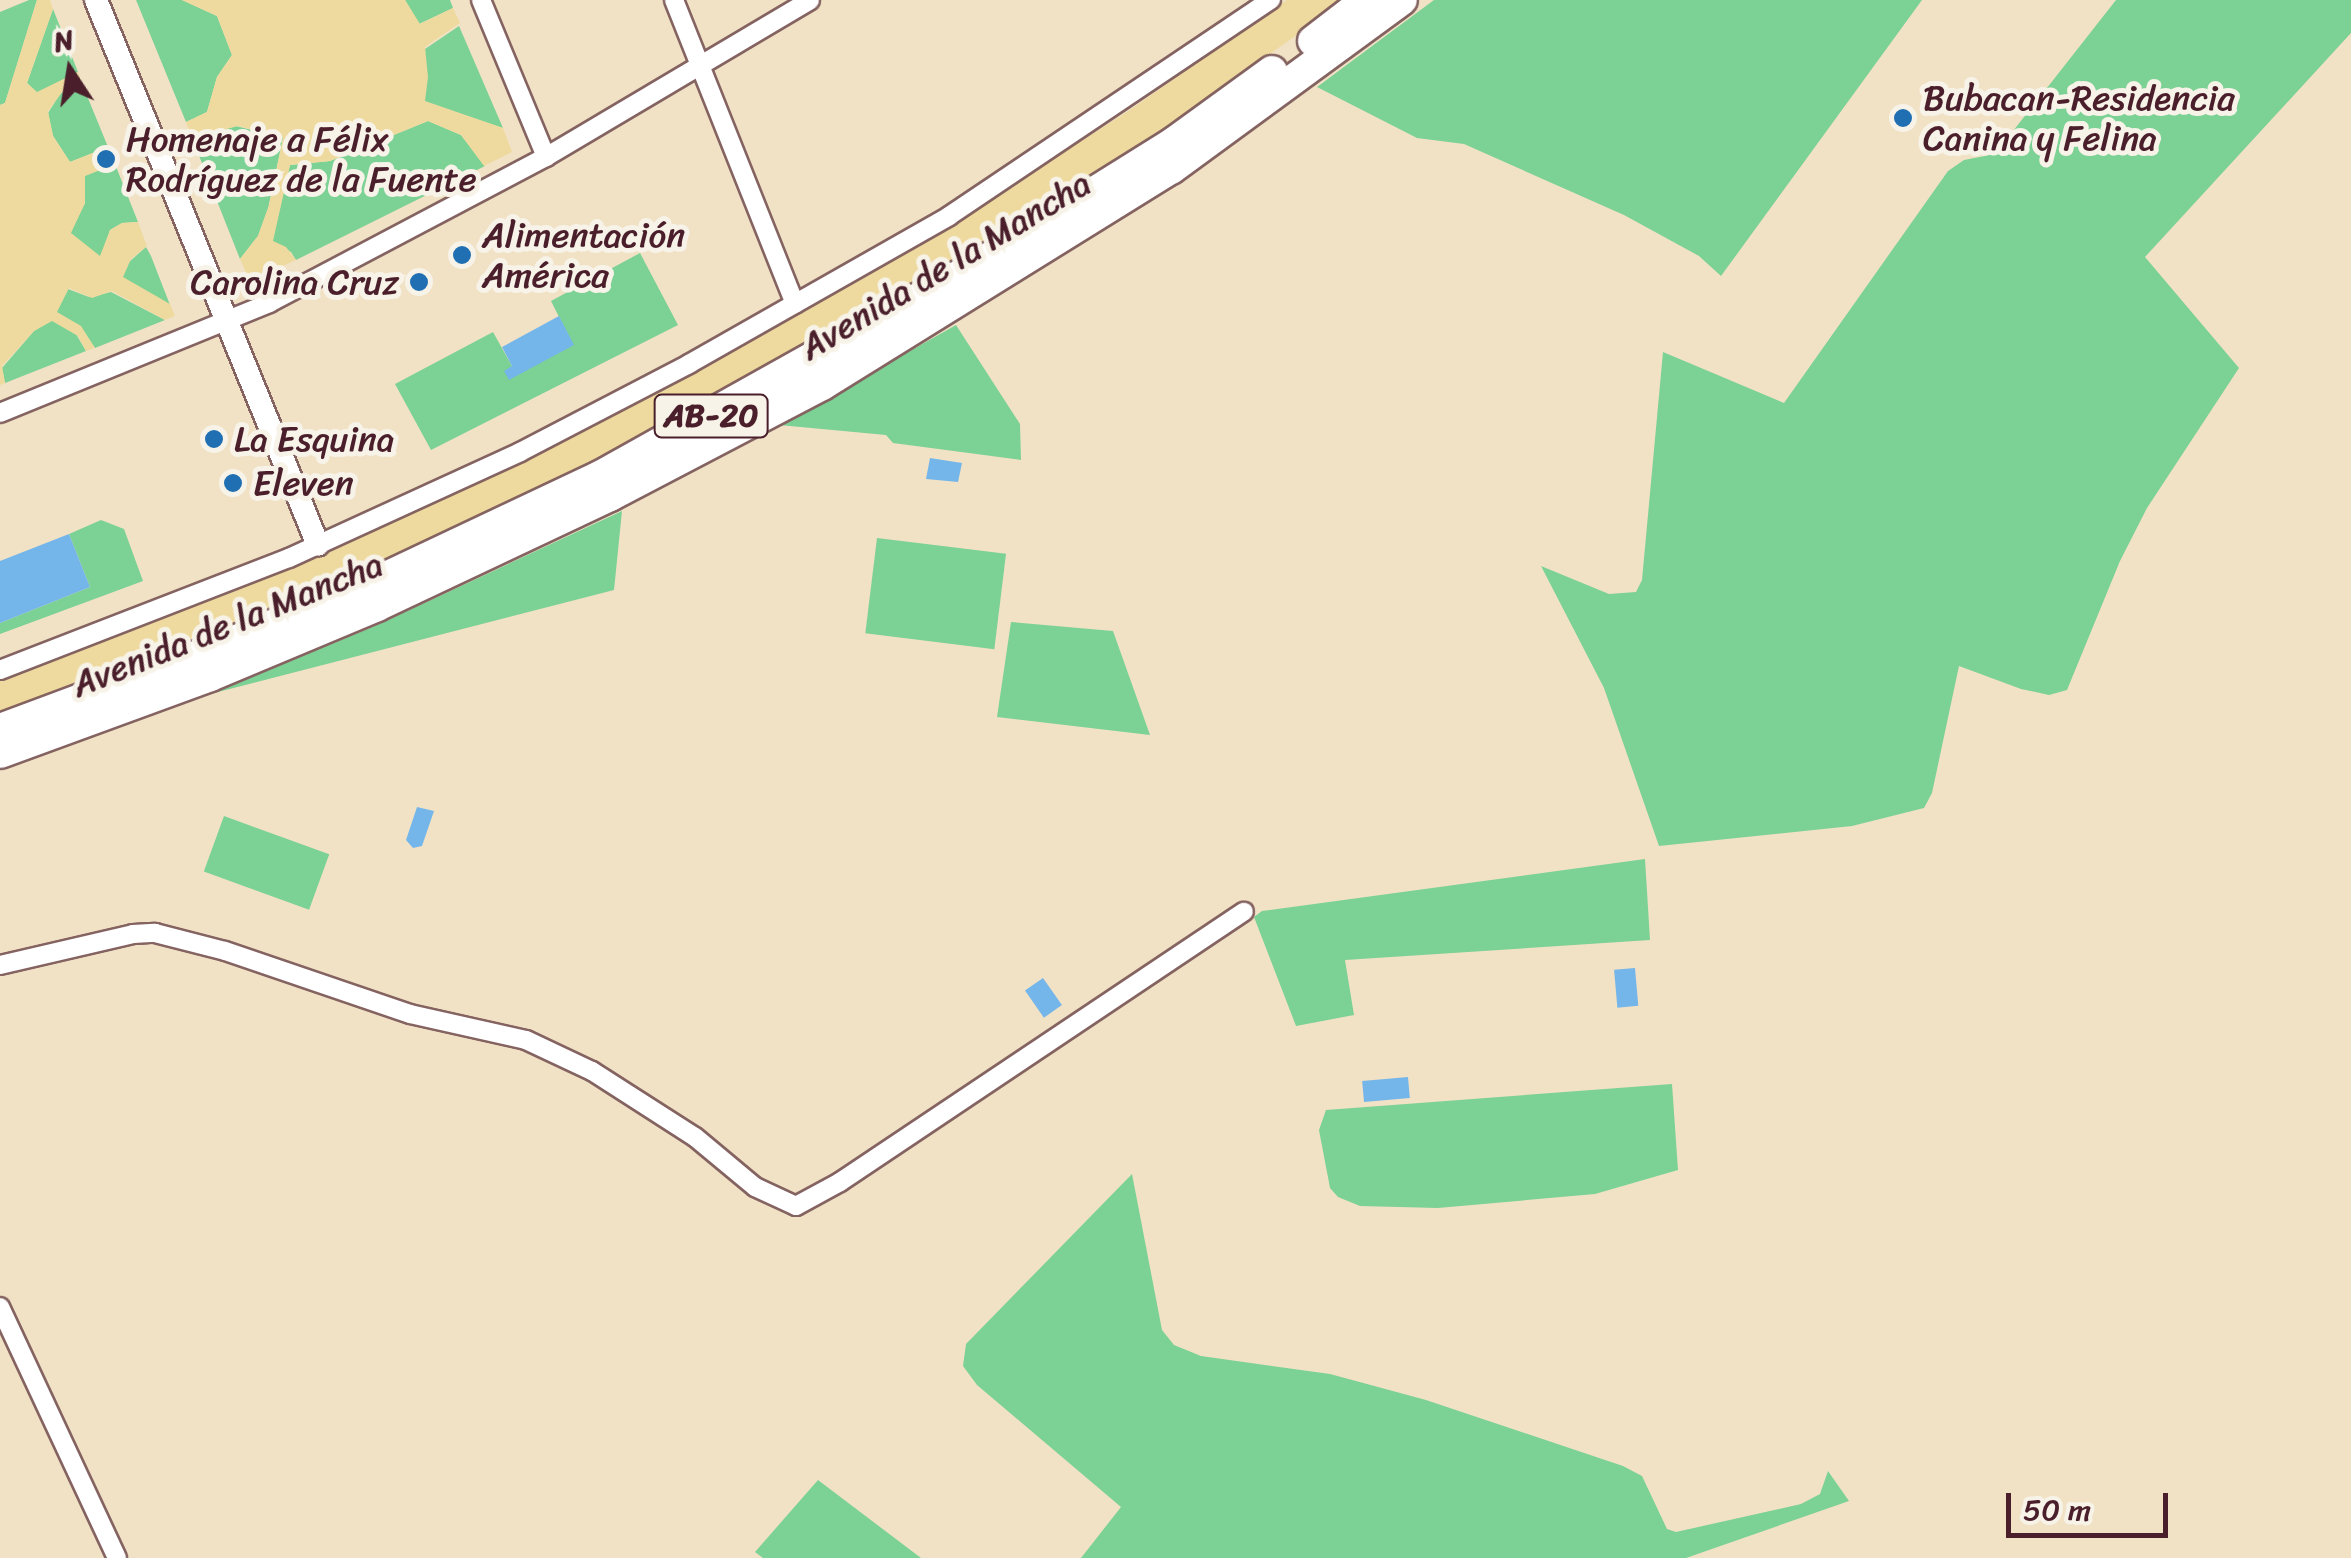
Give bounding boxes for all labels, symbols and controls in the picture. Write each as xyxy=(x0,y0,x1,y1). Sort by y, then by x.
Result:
text: N xyxy=(49,14,78,66)
north arrow xyxy=(20,20,120,120)
place label: Bubacan-Residencia Canina y Felina xyxy=(1923,77,2235,159)
marker: Bubacan-Residencia Canina y Felina xyxy=(1892,107,1914,129)
place label: Homenaje a Félix Rodríguez de la Fuente xyxy=(126,118,476,200)
marker: Homenaje a Félix Rodríguez de la Fuente xyxy=(95,148,117,170)
street label: Avenida de la Mancha xyxy=(792,162,1098,368)
place label: Alimentación América xyxy=(482,214,685,296)
marker: Alimentación América xyxy=(451,244,473,266)
place label: Carolina Cruz xyxy=(191,261,399,303)
marker: Carolina Cruz xyxy=(408,271,430,293)
road number: AB-20 xyxy=(654,389,768,443)
place label: La Esquina xyxy=(234,418,394,460)
marker: La Esquina xyxy=(203,428,225,450)
place label: Eleven xyxy=(253,462,354,504)
marker: Eleven xyxy=(222,472,244,494)
street label: Avenida de la Mancha xyxy=(65,542,389,706)
scale bar xyxy=(2011,1473,2174,1535)
text: 50 m xyxy=(2023,1483,2091,1537)

